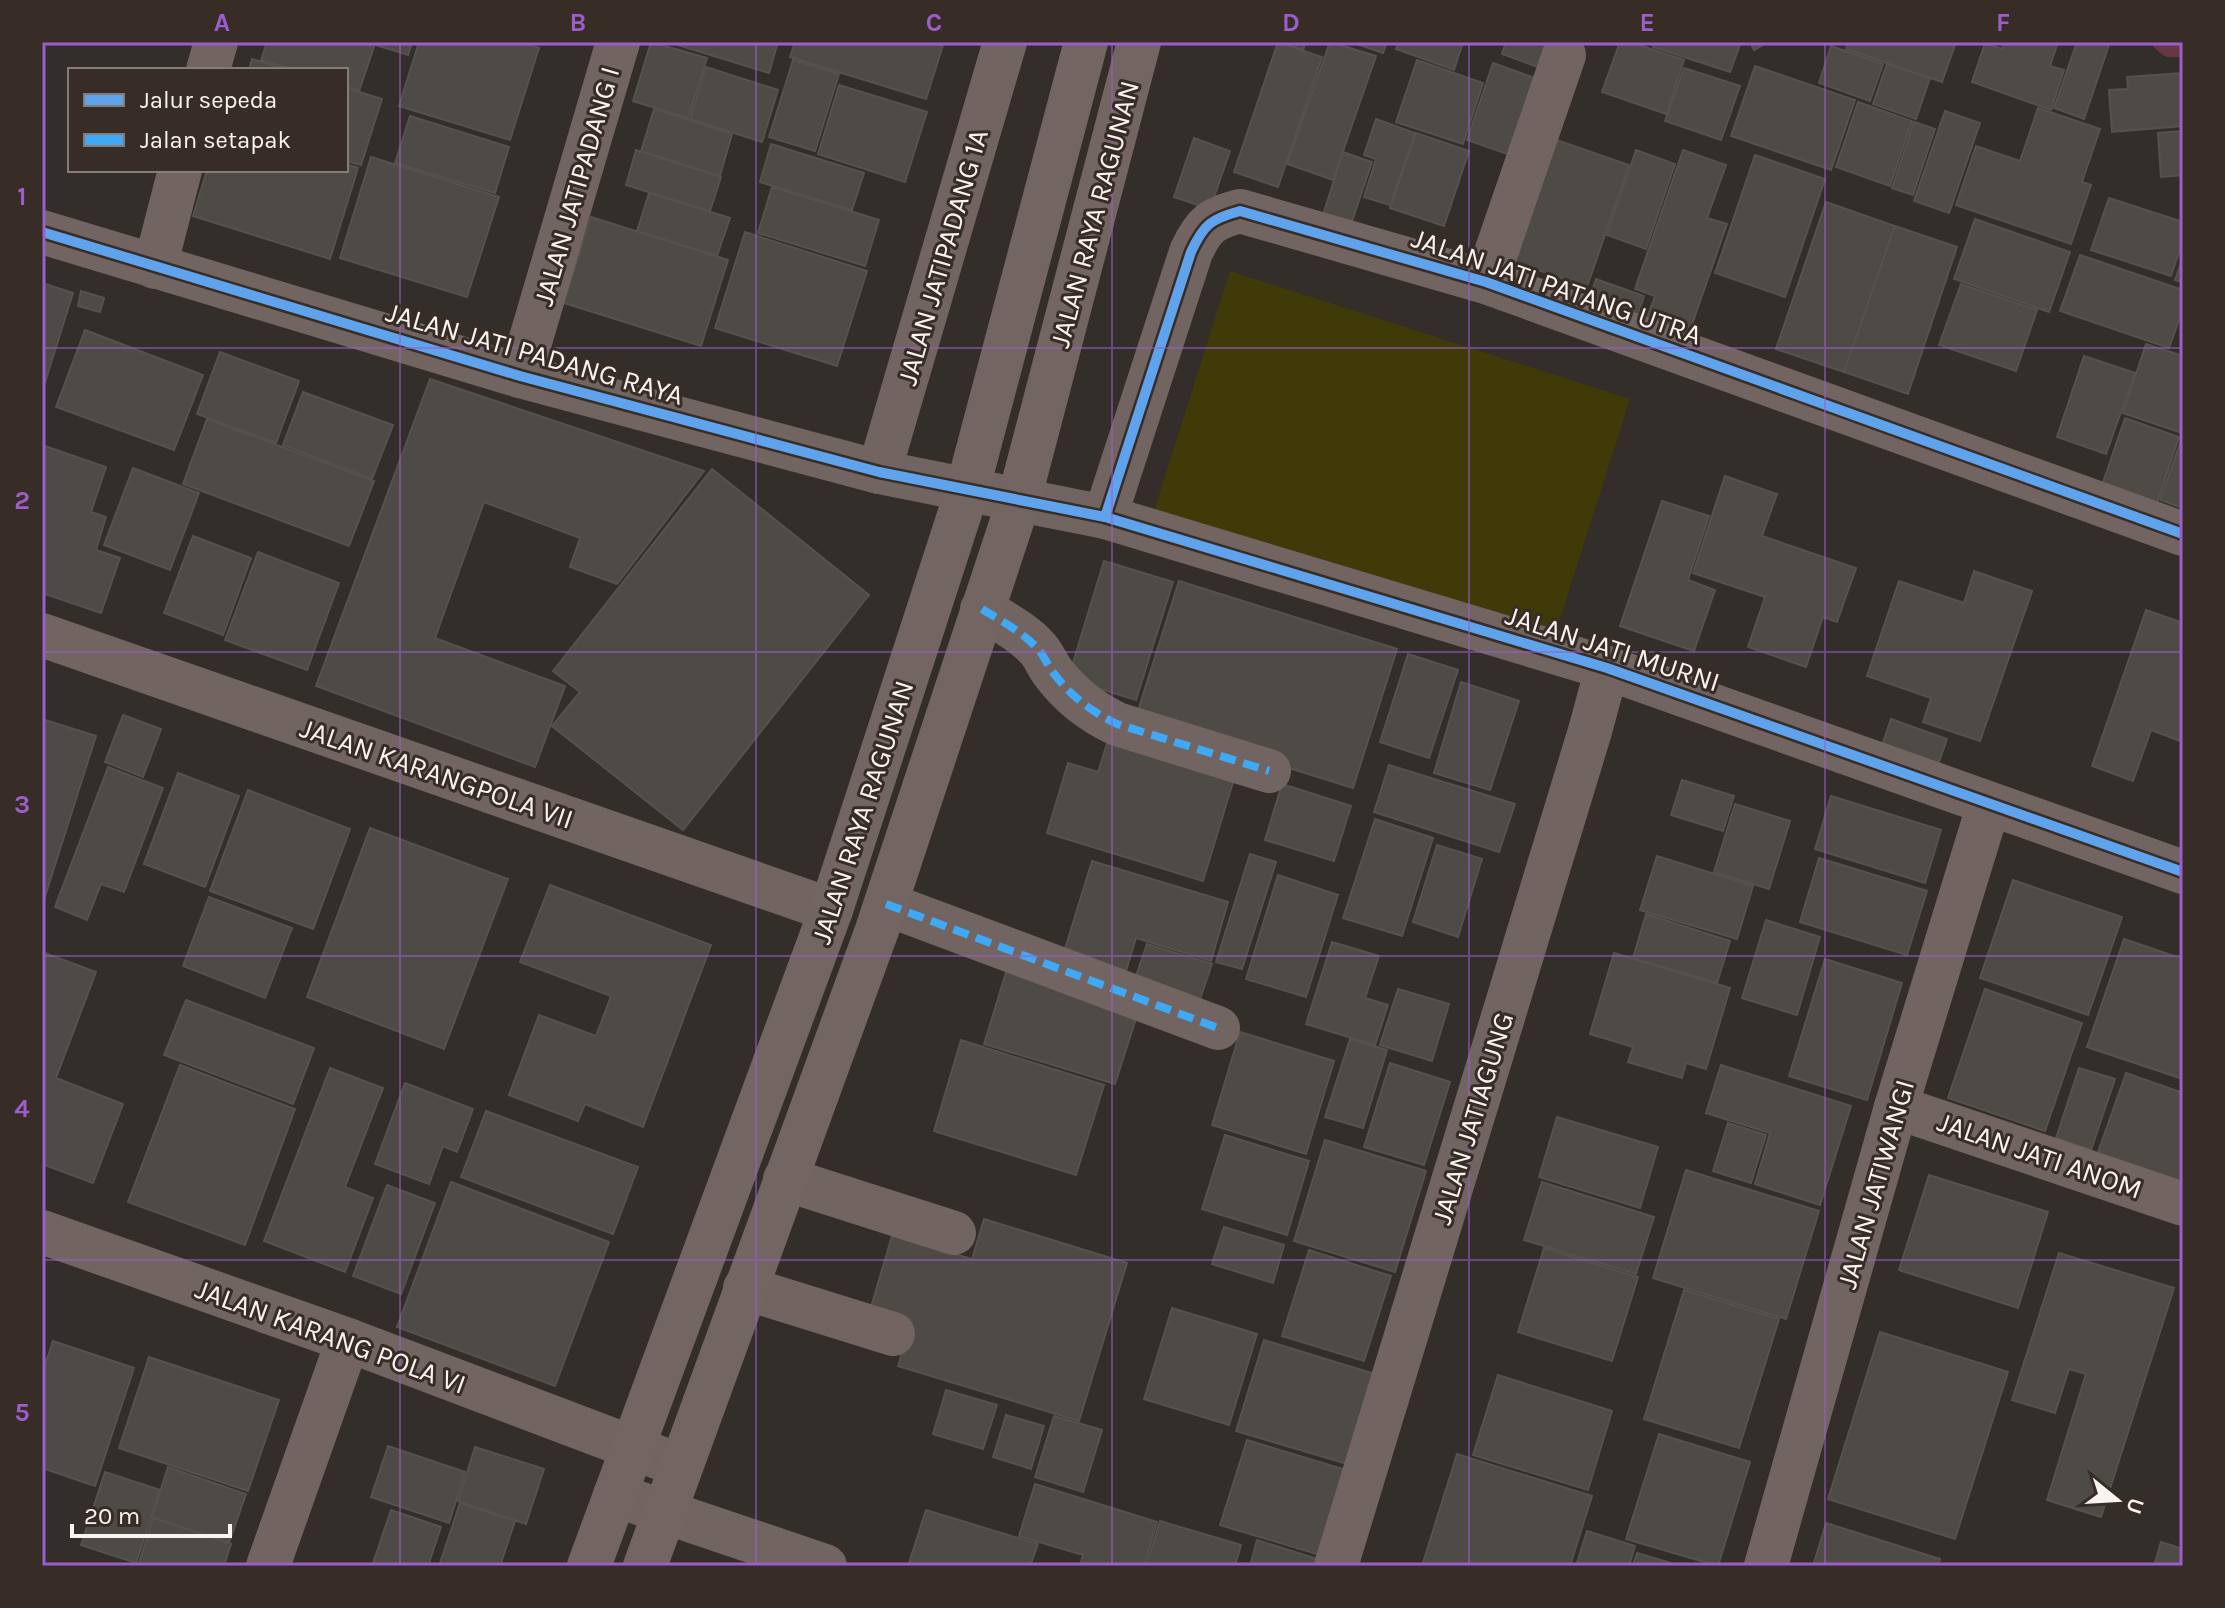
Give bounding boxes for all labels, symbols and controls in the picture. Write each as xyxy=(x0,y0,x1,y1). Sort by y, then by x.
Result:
text: A xyxy=(214,7,230,38)
text: B xyxy=(570,7,586,38)
text: C xyxy=(926,7,942,38)
text: D xyxy=(1282,7,1300,38)
text: E xyxy=(1639,7,1655,38)
text: F xyxy=(1996,7,2010,38)
street label: JALAN JATIPADANG I xyxy=(527,63,626,309)
legend xyxy=(68,68,348,172)
street label: JALAN RAYA RAGUNAN xyxy=(1043,77,1146,351)
text: Jalur sepeda xyxy=(140,86,277,114)
street label: JALAN JATIPADANG 1A xyxy=(890,125,995,389)
text: Jalan setapak xyxy=(140,126,291,154)
text: 1 xyxy=(17,181,27,212)
street label: JALAN JATI PATANG UTRA xyxy=(1407,221,1706,352)
street label: JALAN JATI PADANG RAYA xyxy=(382,295,687,412)
text: 2 xyxy=(14,485,30,516)
street label: JALAN JATI MURNI xyxy=(1502,598,1724,699)
street label: JALAN RAYA RAGUNAN xyxy=(804,676,921,948)
street label: JALAN KARANGPOLA VII xyxy=(296,711,578,836)
text: 3 xyxy=(14,789,30,820)
street label: JALAN JATIAGUNG xyxy=(1425,1008,1520,1228)
street label: JALAN JATIWANGI xyxy=(1830,1076,1921,1292)
text: 4 xyxy=(14,1093,30,1124)
street label: JALAN JATI ANOM xyxy=(1933,1105,2146,1206)
street label: JALAN KARANG POLA VI xyxy=(191,1272,471,1401)
text: 5 xyxy=(14,1397,30,1428)
north arrow xyxy=(2077,1460,2157,1540)
scale bar xyxy=(72,1488,230,1538)
text: U xyxy=(2120,1495,2150,1517)
text: 20 m xyxy=(84,1502,140,1530)

